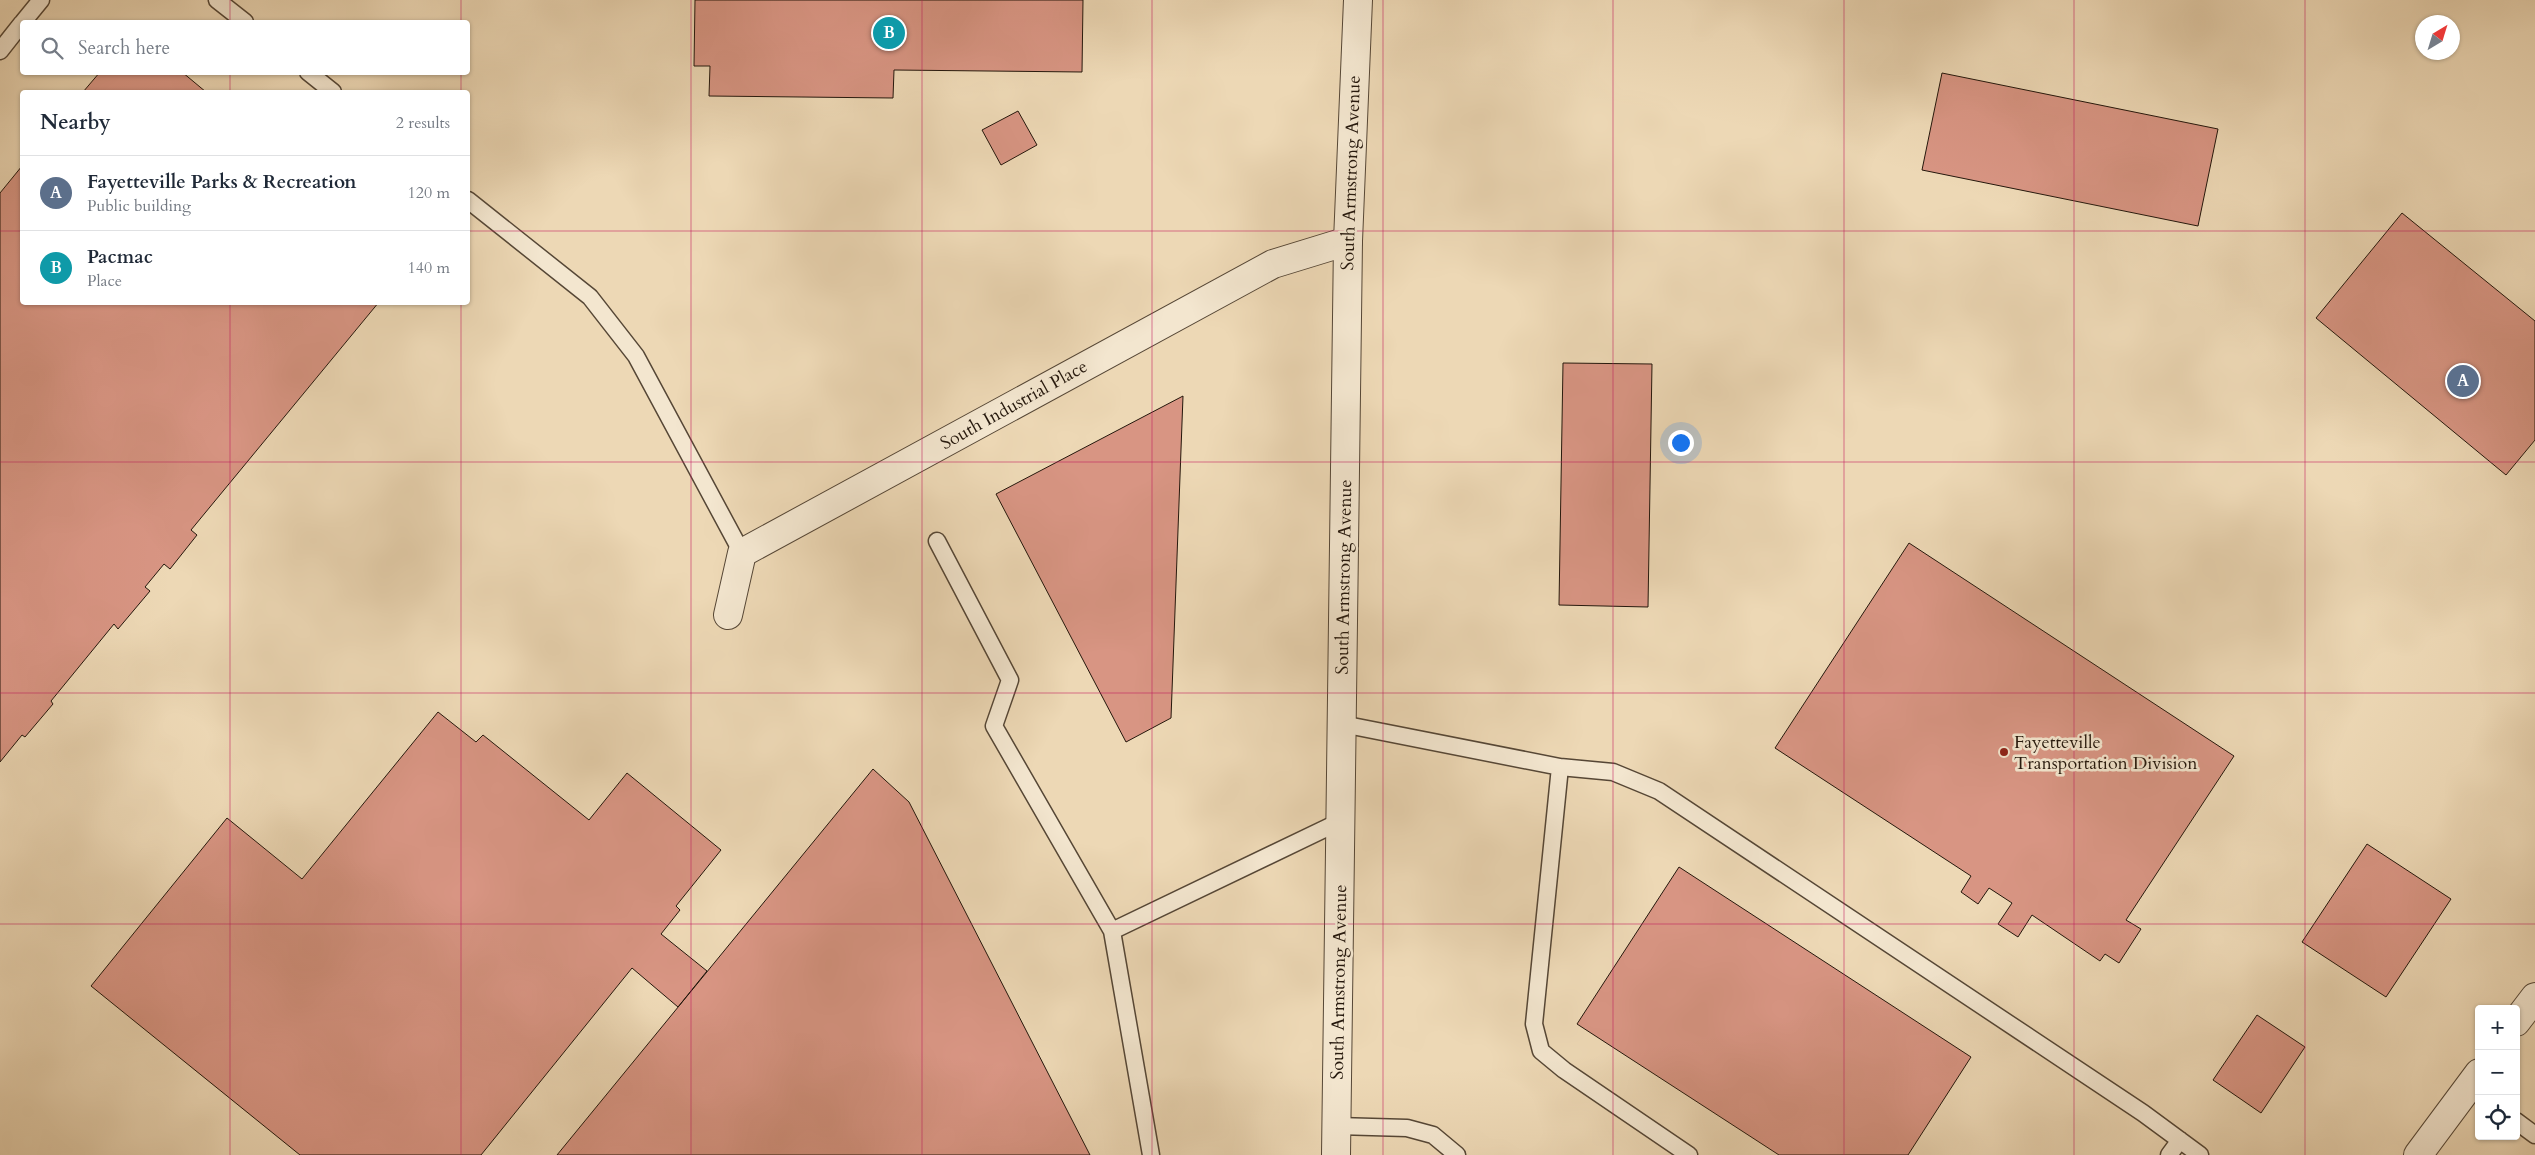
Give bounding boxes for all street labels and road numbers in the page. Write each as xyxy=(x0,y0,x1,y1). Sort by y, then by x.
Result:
street label: South Armstrong Avenue xyxy=(1335,75,1367,271)
street label: South Industrial Place xyxy=(936,354,1092,456)
street label: South Armstrong Avenue xyxy=(1330,479,1358,675)
street label: South Armstrong Avenue xyxy=(1325,884,1353,1080)

